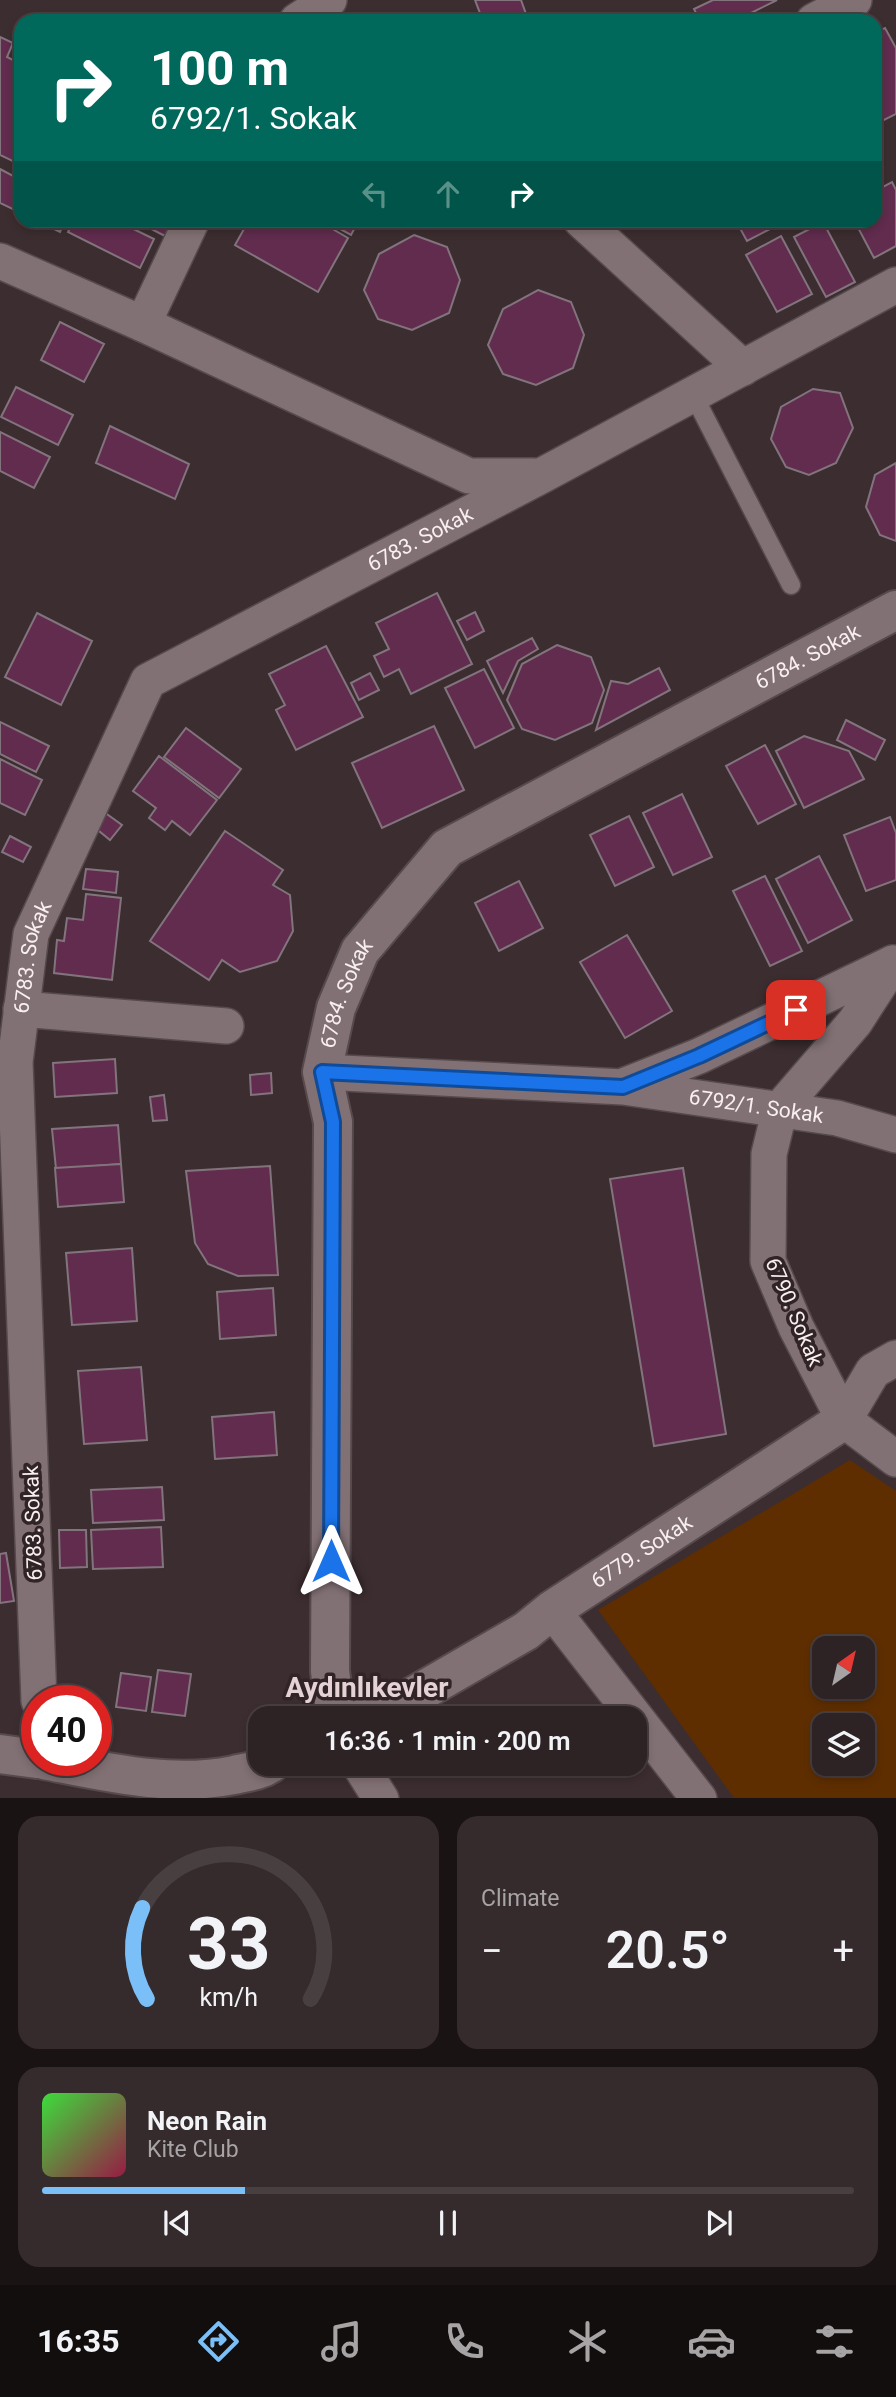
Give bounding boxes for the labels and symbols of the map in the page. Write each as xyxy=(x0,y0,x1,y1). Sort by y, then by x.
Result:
street label: 6783. Sokak xyxy=(363,502,477,576)
street label: 6784. Sokak xyxy=(751,619,865,694)
street label: 6783. Sokak xyxy=(9,897,57,1015)
street label: 6784. Sokak xyxy=(316,933,378,1050)
pin xyxy=(766,980,826,1040)
street label: 6792/1. Sokak xyxy=(687,1085,825,1128)
street label: 6790. Sokak xyxy=(760,1254,828,1370)
street label: 6783. Sokak xyxy=(19,1465,47,1581)
street label: 6779. Sokak xyxy=(587,1510,697,1593)
position arrow xyxy=(294,1524,368,1598)
north arrow xyxy=(812,1636,875,1699)
district label: Aydınlıkevler xyxy=(286,1671,448,1704)
speed limit sign: 40 xyxy=(21,1685,112,1776)

